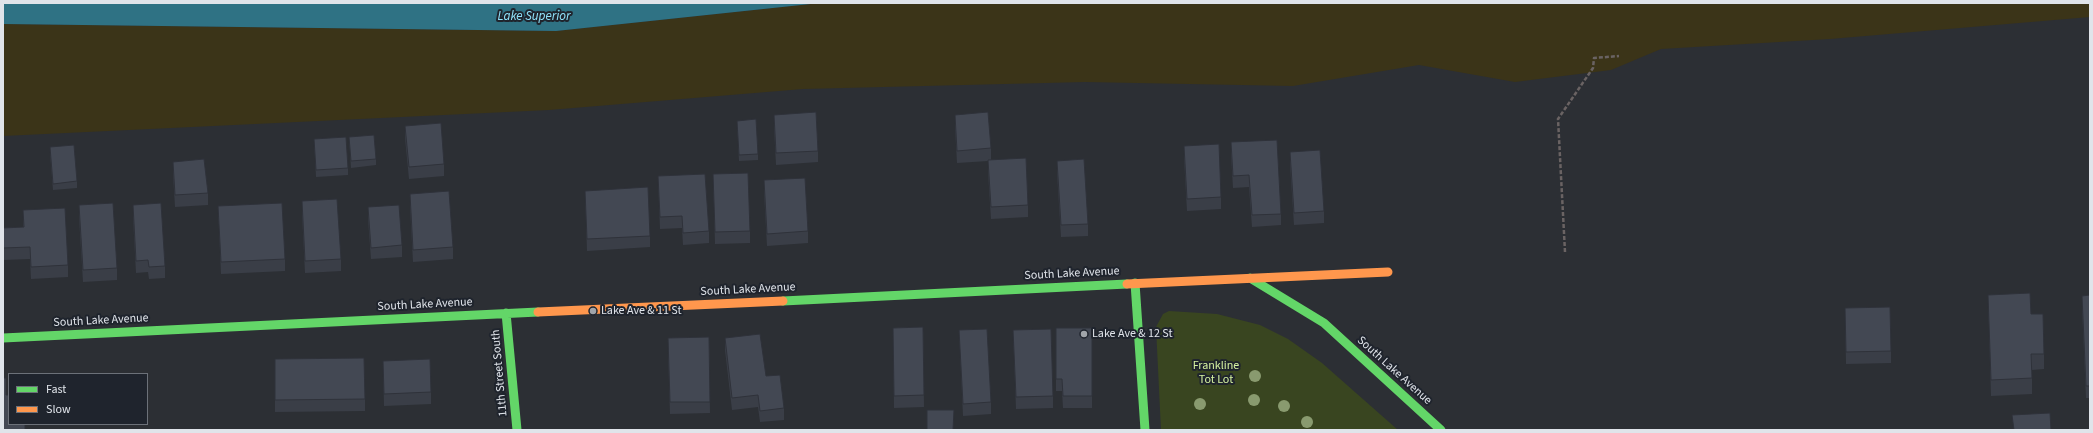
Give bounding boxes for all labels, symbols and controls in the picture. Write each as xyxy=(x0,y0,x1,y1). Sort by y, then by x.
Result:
water label: Lake Superior xyxy=(498,9,570,25)
street label: South Lake Avenue xyxy=(1024,264,1120,284)
street label: South Lake Avenue xyxy=(700,280,796,300)
street label: South Lake Avenue xyxy=(377,295,473,315)
place label: Lake Ave & 11 St xyxy=(601,304,682,318)
marker: Lake Ave & 11 St xyxy=(588,306,598,316)
street label: South Lake Avenue xyxy=(53,311,149,331)
place label: Lake Ave & 12 St xyxy=(1092,327,1173,341)
street label: 11th Street South xyxy=(489,329,511,417)
marker: Lake Ave & 12 St xyxy=(1079,329,1089,339)
street label: South Lake Avenue xyxy=(1354,334,1434,408)
park label: Frankline Tot Lot xyxy=(1193,359,1239,387)
legend xyxy=(8,373,148,425)
text: Fast xyxy=(46,381,66,398)
text: Slow xyxy=(46,401,71,418)

